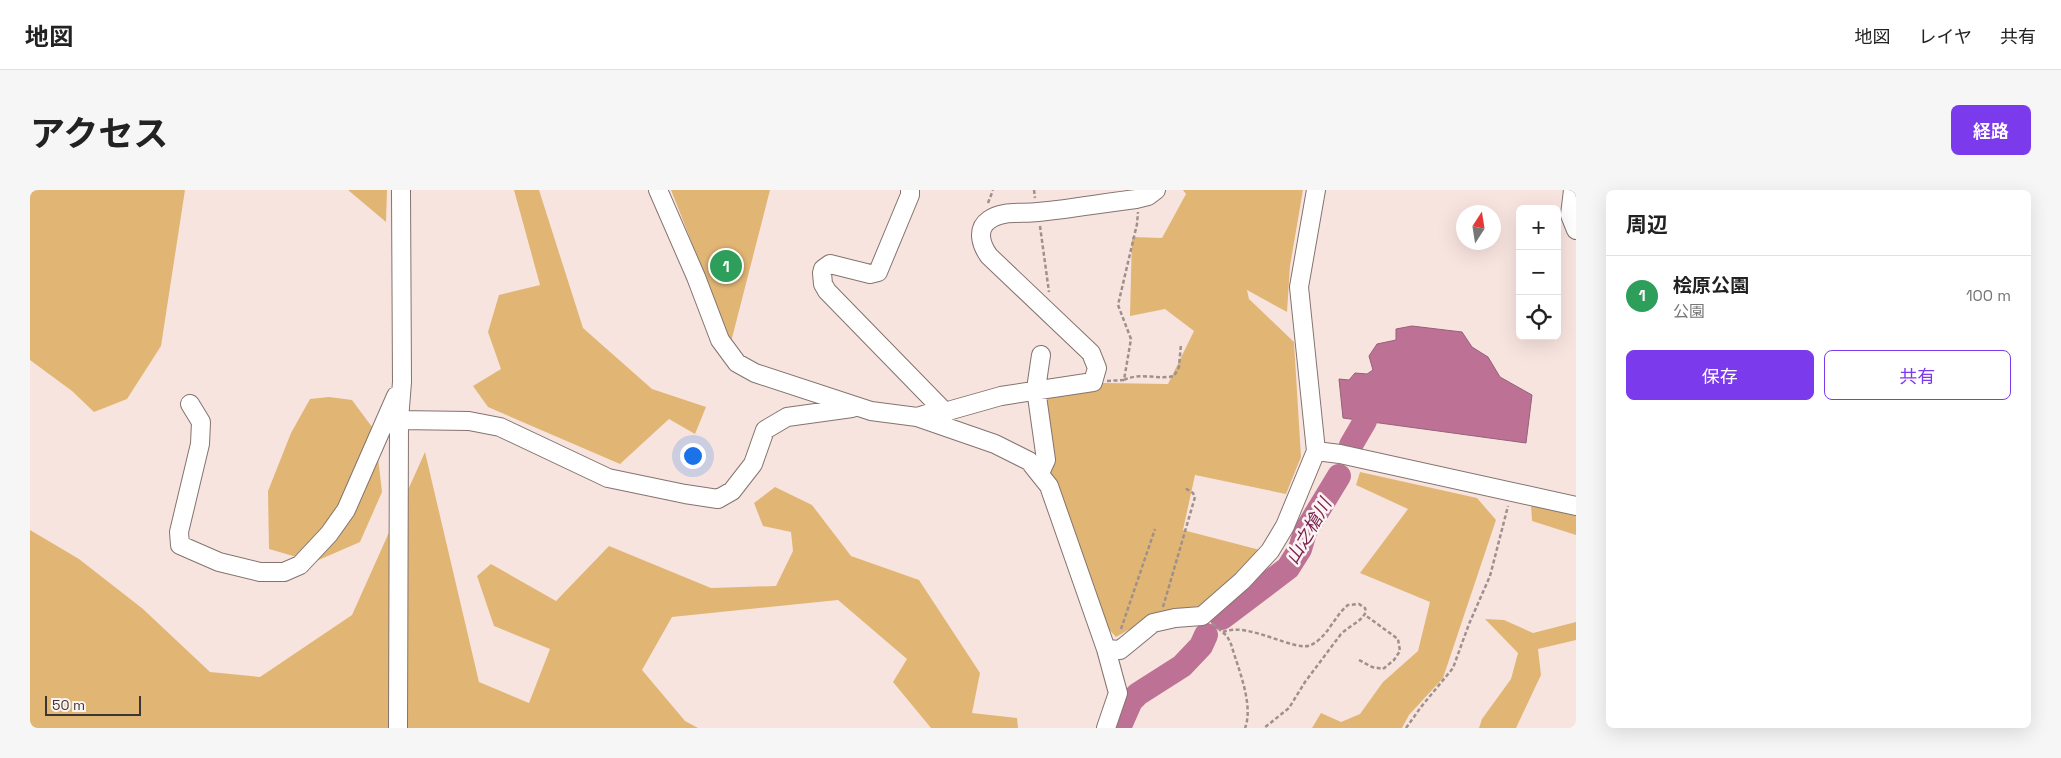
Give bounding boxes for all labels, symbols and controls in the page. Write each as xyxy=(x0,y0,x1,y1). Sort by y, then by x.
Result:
text: 地図 xyxy=(25,21,73,52)
text: 地図 xyxy=(1855,25,1891,48)
text: レイヤ xyxy=(1919,25,1972,48)
text: 共有 xyxy=(2000,25,2036,48)
button: 経路 xyxy=(1951,105,2031,155)
text: アクセス xyxy=(30,112,168,156)
north arrow xyxy=(1456,205,1501,250)
map controls xyxy=(1516,205,1561,340)
button: + xyxy=(1516,205,1561,250)
text: 周辺 xyxy=(1626,211,1668,238)
pin: 1 xyxy=(710,247,742,285)
button: − xyxy=(1516,250,1561,295)
text: 桧原公園 xyxy=(1673,273,1749,298)
text: 1 xyxy=(1638,285,1646,306)
text: 100 m xyxy=(1966,285,2011,306)
button: locate xyxy=(1516,295,1561,340)
text: 公園 xyxy=(1673,301,1705,322)
button: 保存 xyxy=(1626,350,1814,400)
button: 共有 xyxy=(1824,350,2011,400)
your location xyxy=(680,443,706,469)
water label: 山之槍川 xyxy=(1280,492,1337,568)
scale bar xyxy=(45,693,141,716)
text: 50 m xyxy=(52,696,85,714)

